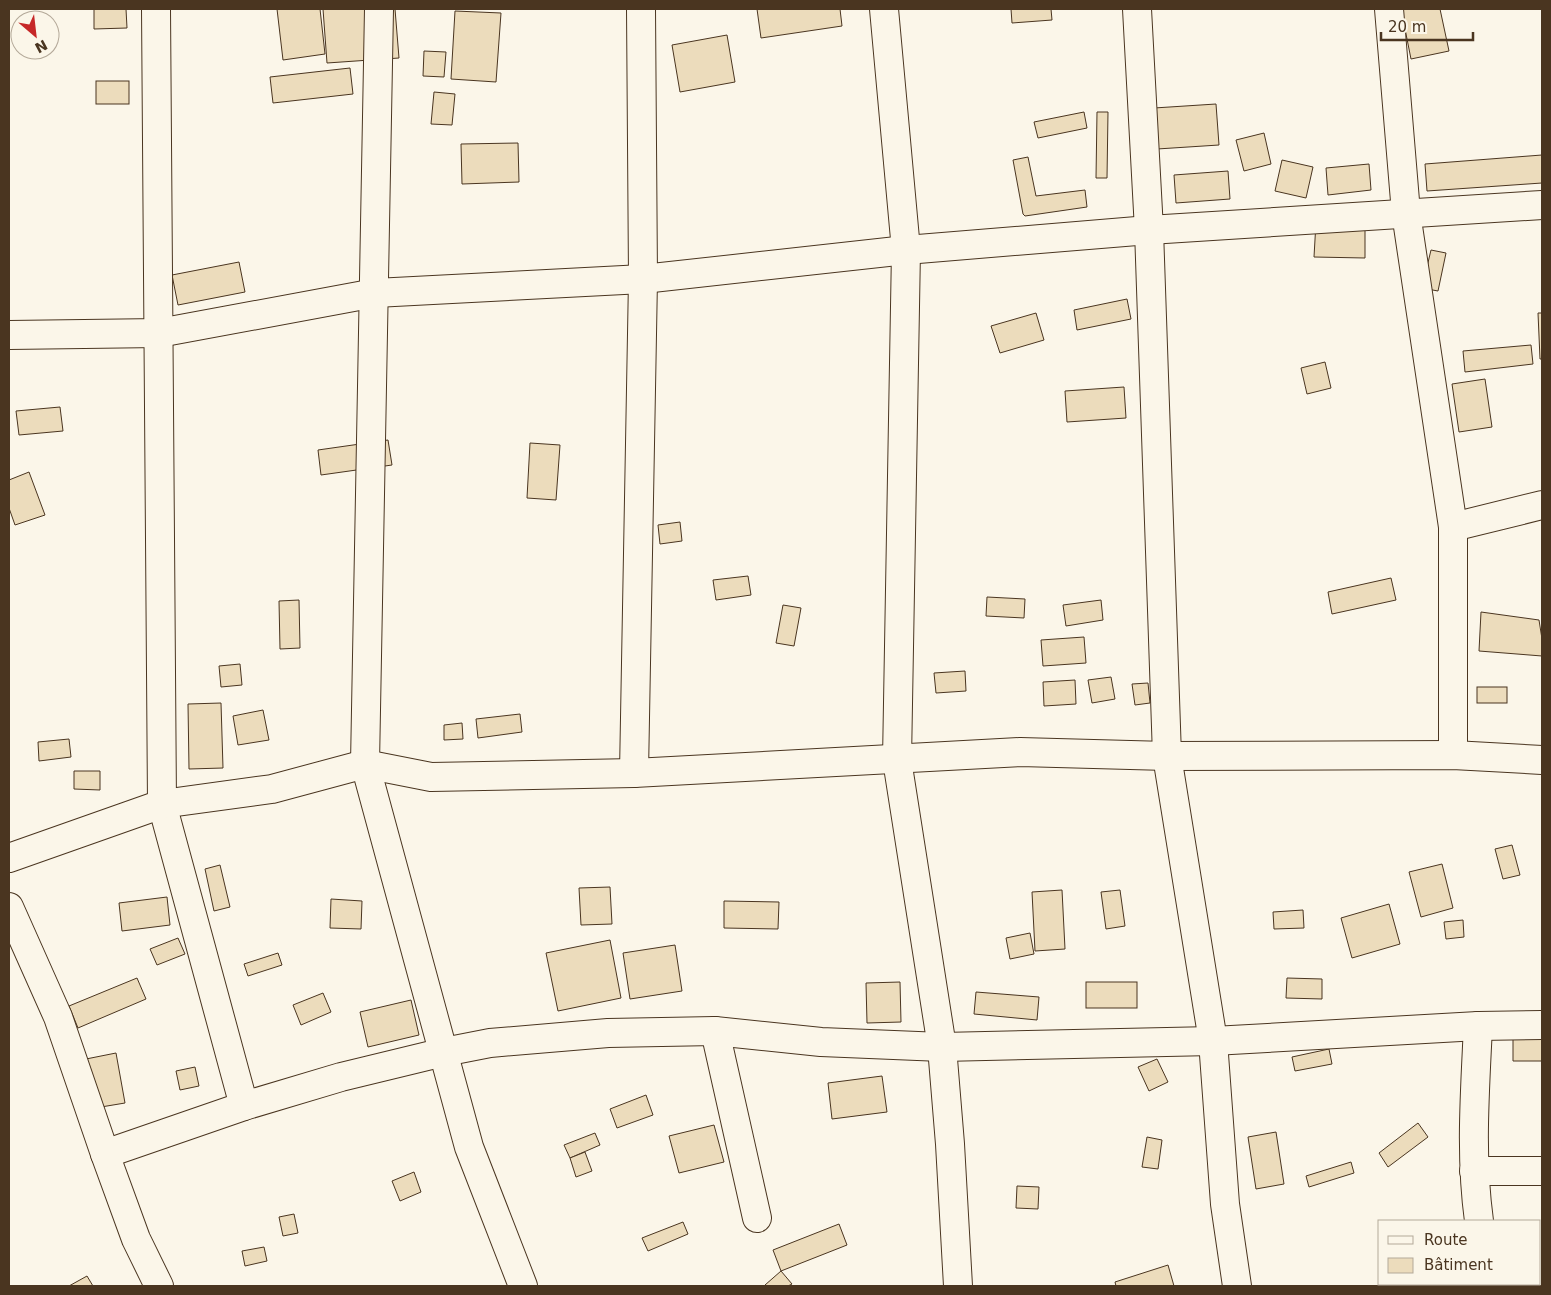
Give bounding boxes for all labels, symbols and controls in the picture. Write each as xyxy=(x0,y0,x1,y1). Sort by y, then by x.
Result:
north arrow xyxy=(10,10,60,60)
scale bar xyxy=(1381,10,1474,42)
text: 20 m xyxy=(1388,18,1426,36)
text: N xyxy=(32,37,50,56)
legend xyxy=(1378,1220,1541,1285)
text: Route xyxy=(1424,1231,1468,1249)
text: Bâtiment xyxy=(1424,1256,1493,1274)

